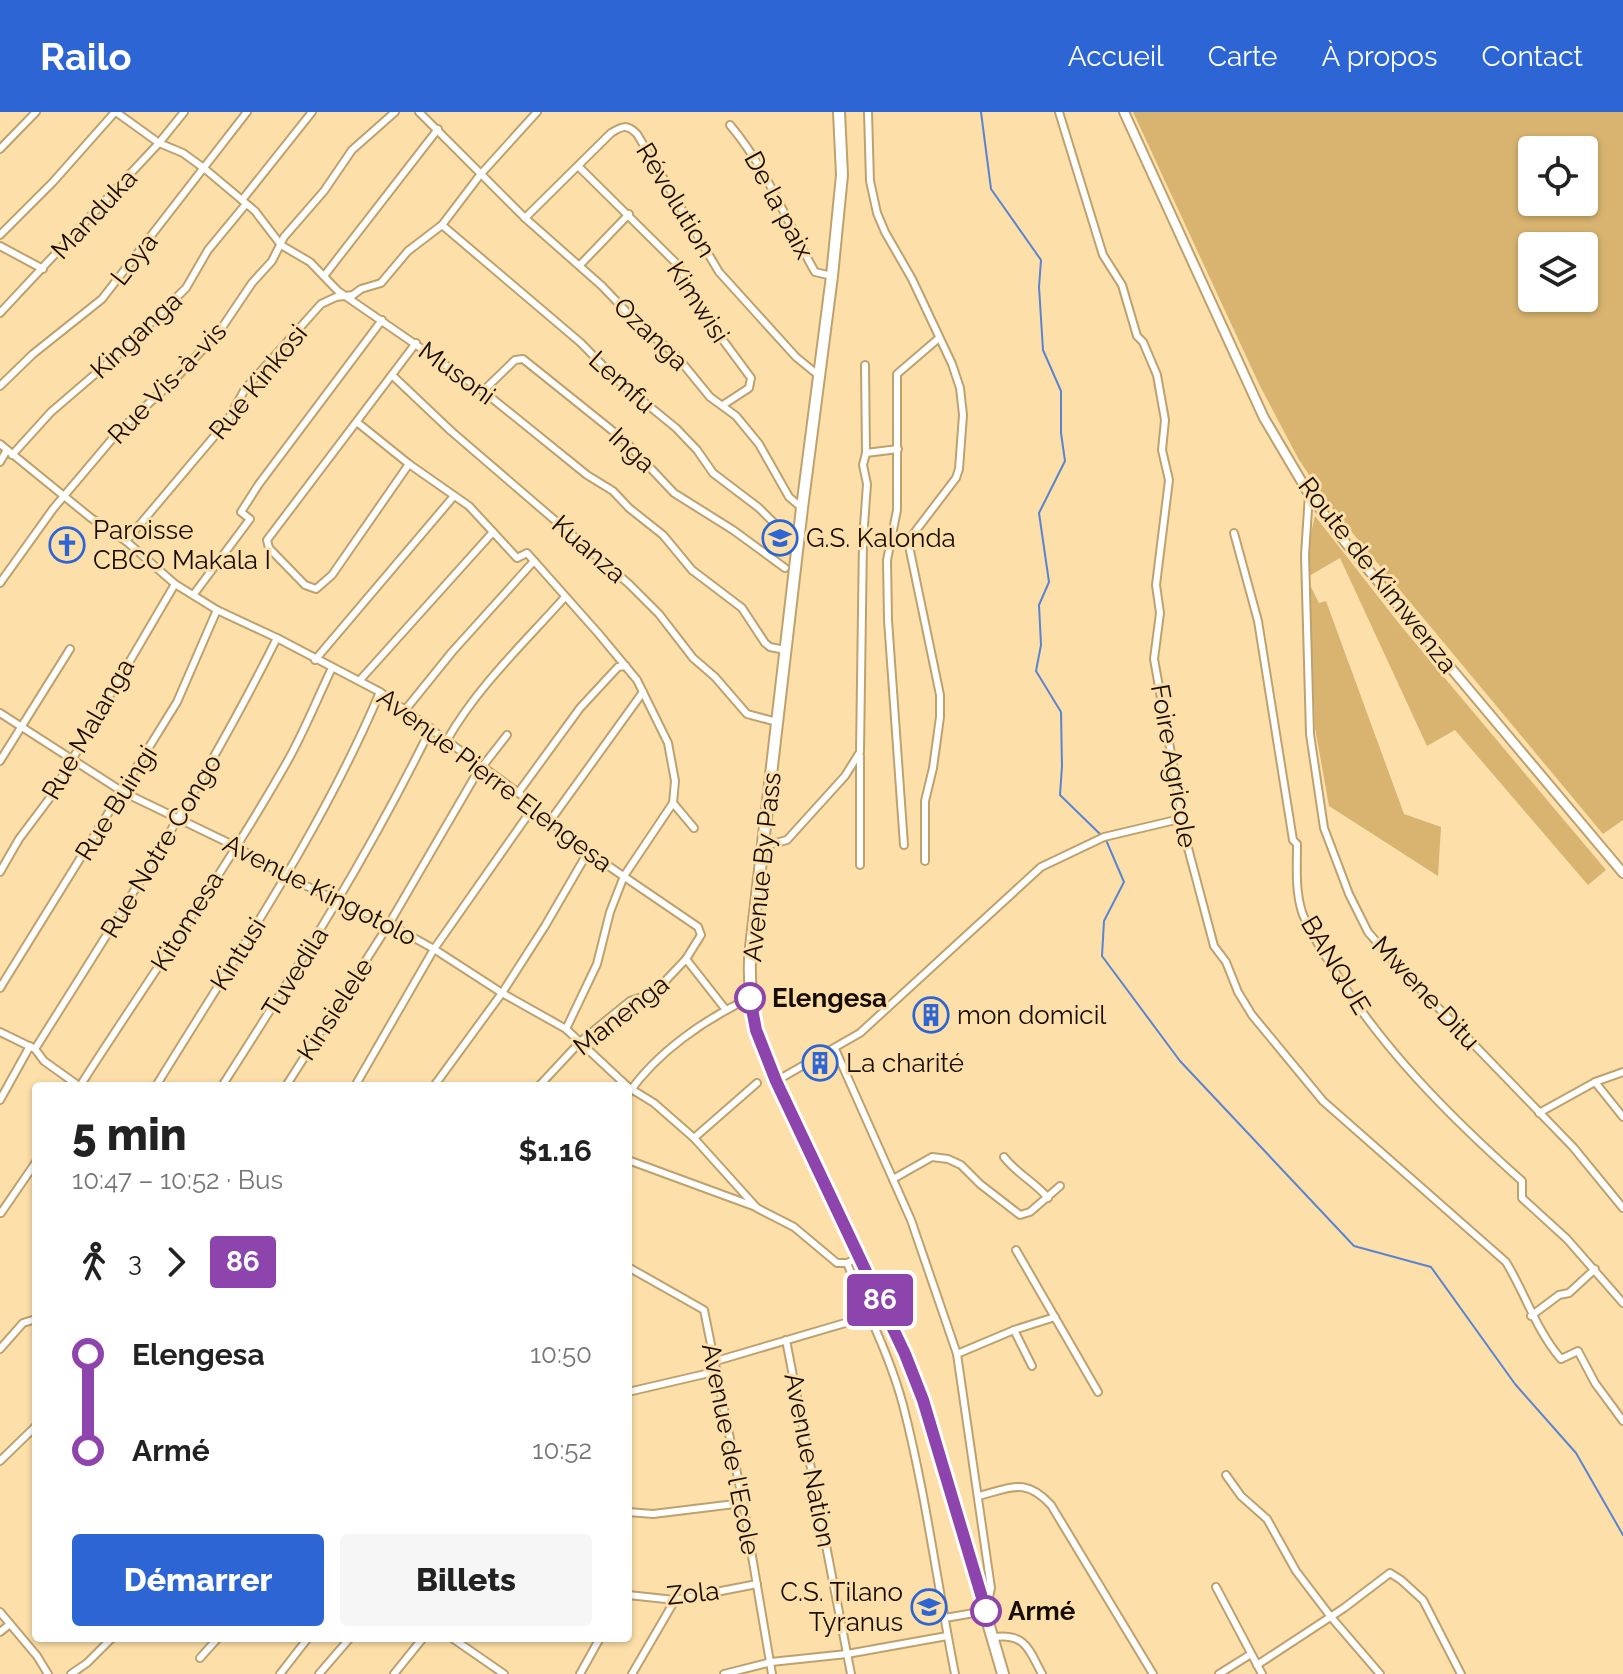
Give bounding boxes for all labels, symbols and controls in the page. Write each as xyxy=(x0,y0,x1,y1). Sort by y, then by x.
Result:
text: Railo xyxy=(40,34,132,79)
text: Accueil xyxy=(1068,40,1164,73)
text: Carte xyxy=(1208,40,1278,73)
text: À propos xyxy=(1322,40,1438,73)
text: Contact xyxy=(1482,40,1583,73)
map controls xyxy=(1518,136,1598,312)
button: locate xyxy=(1518,136,1598,216)
street label: Révolution xyxy=(630,137,722,263)
street label: De la paix xyxy=(738,146,820,264)
street label: Manduka xyxy=(45,163,143,265)
street label: Loya xyxy=(104,227,164,291)
button: layers xyxy=(1518,232,1598,312)
street label: Kimwisi xyxy=(661,256,735,348)
street label: Kinganga xyxy=(84,285,188,385)
street label: Ozanga xyxy=(608,291,694,377)
street label: Rue Vis-à-vis xyxy=(102,316,232,450)
street label: Rue Kinkosi xyxy=(203,319,313,445)
street label: Musoni xyxy=(413,335,501,411)
street label: Lemfu xyxy=(583,345,661,419)
street label: Inga xyxy=(603,421,661,479)
street label: Route de Kimwenza xyxy=(1292,471,1464,679)
street label: Kuanza xyxy=(546,509,632,589)
place label: Paroisse CBCO Makala I xyxy=(93,515,271,575)
school or university icon: G.S. Kalonda xyxy=(761,519,799,557)
place label: G.S. Kalonda xyxy=(806,523,956,553)
church icon: Paroisse CBCO Makala I xyxy=(48,526,86,564)
street label: Rue Malanga xyxy=(36,653,140,805)
street label: Avenue Pierre Elengesa xyxy=(372,682,618,878)
street label: Foire Agricole xyxy=(1145,682,1203,850)
street label: Rue Buingi xyxy=(69,740,163,866)
street label: Rue Notre Congo xyxy=(94,749,228,943)
street label: Avenue By Pass xyxy=(737,771,787,963)
street label: Avenue Kingotolo xyxy=(218,828,422,952)
street label: Kitomesa xyxy=(145,865,229,977)
street label: BANQUE xyxy=(1295,910,1377,1020)
street label: Kintusi xyxy=(204,912,272,996)
street label: Tuvedila xyxy=(256,921,334,1023)
street label: Mwene Ditu xyxy=(1366,930,1486,1056)
street label: Kinsielele xyxy=(291,952,379,1066)
street label: Manenga xyxy=(567,968,675,1062)
marker: Elengesa xyxy=(735,983,765,1013)
place label: Elengesa xyxy=(772,983,887,1013)
building icon: mon domicil xyxy=(912,996,950,1034)
place label: mon domicil xyxy=(957,1000,1107,1030)
building icon: La charité xyxy=(801,1044,839,1082)
place label: La charité xyxy=(846,1048,964,1078)
text: 5 min xyxy=(72,1109,187,1160)
text: $1.16 xyxy=(518,1133,592,1168)
text: 10:47 – 10:52 · Bus xyxy=(72,1165,283,1195)
icon: walk xyxy=(72,1240,116,1284)
icon: forward xyxy=(154,1240,198,1284)
text: 86 xyxy=(226,1245,260,1278)
text: 3 xyxy=(128,1247,142,1277)
line badge: 86 xyxy=(844,1274,916,1326)
text: 86 xyxy=(863,1283,897,1316)
text: Elengesa xyxy=(132,1337,265,1372)
text: 10:50 xyxy=(530,1339,592,1369)
street label: Avenue de l'Ecole xyxy=(696,1341,766,1557)
street label: Avenue Nation xyxy=(778,1370,842,1550)
text: Armé xyxy=(132,1433,210,1468)
text: 10:52 xyxy=(532,1435,592,1465)
button: Démarrer xyxy=(72,1534,324,1626)
button: Billets xyxy=(340,1534,592,1626)
street label: Zola xyxy=(665,1575,721,1611)
place label: C.S. Tilano Tyranus xyxy=(780,1577,903,1637)
school or university icon: C.S. Tilano Tyranus xyxy=(910,1588,948,1626)
marker: Armé xyxy=(971,1596,1001,1626)
place label: Armé xyxy=(1008,1596,1076,1626)

